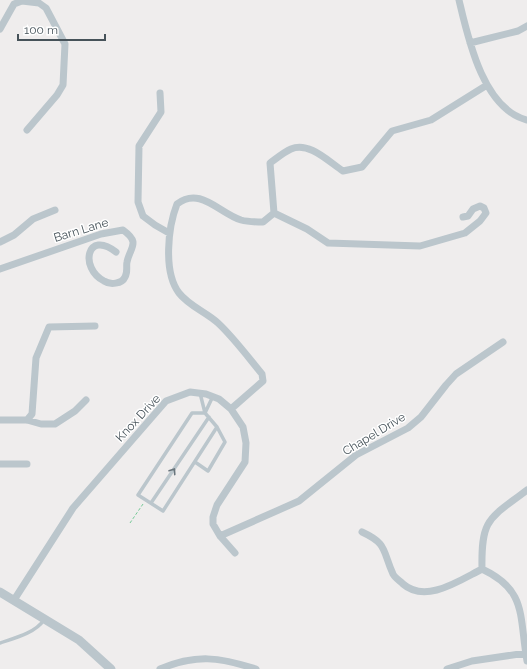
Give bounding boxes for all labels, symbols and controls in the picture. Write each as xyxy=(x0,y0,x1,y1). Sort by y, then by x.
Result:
scale bar xyxy=(18,16,105,42)
text: 100 m xyxy=(24,23,58,37)
street label: Barn Lane xyxy=(52,215,110,245)
street label: Knox Drive xyxy=(113,392,163,444)
street label: Chapel Drive xyxy=(340,410,408,458)
one-way arrow xyxy=(168,468,176,475)

